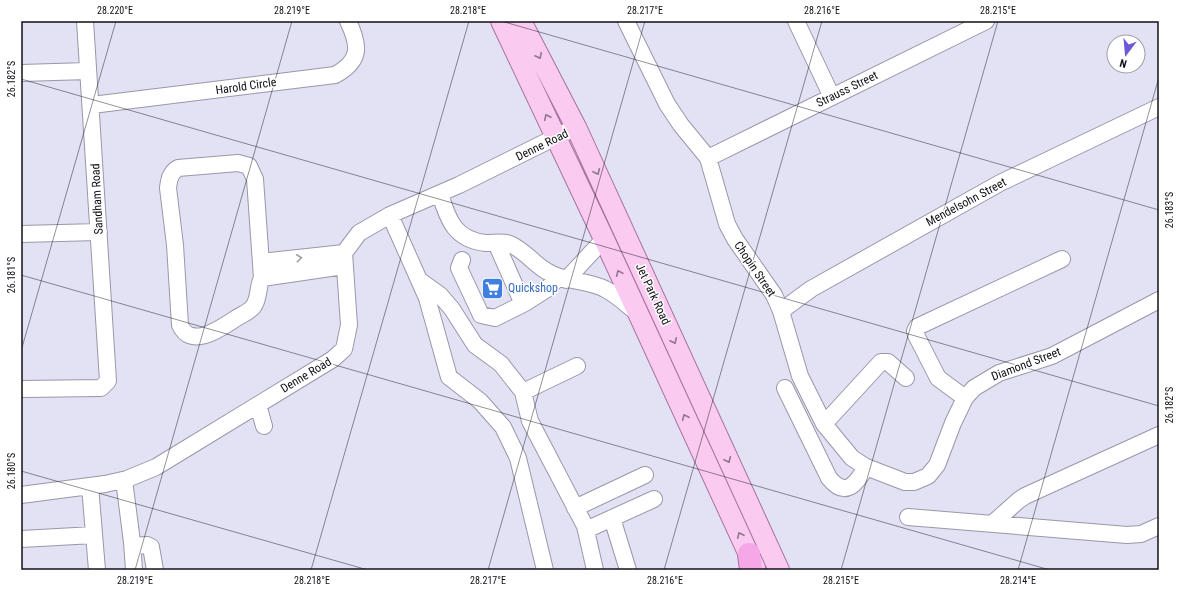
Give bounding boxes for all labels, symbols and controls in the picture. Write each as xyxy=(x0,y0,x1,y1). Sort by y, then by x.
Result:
text: 28.220°E xyxy=(97,5,133,16)
text: 28.219°E xyxy=(274,5,310,16)
text: 28.218°E xyxy=(450,5,486,16)
text: 28.217°E xyxy=(627,5,663,16)
text: 28.216°E xyxy=(804,5,840,16)
text: 28.215°E xyxy=(980,5,1016,16)
north arrow xyxy=(1106,34,1146,74)
one-way arrow xyxy=(534,52,541,59)
text: N xyxy=(1118,56,1128,70)
text: 26.182°S xyxy=(6,61,17,97)
street label: Strauss Street xyxy=(814,68,880,110)
street label: Harold Circle xyxy=(215,75,278,97)
one-way arrow xyxy=(544,114,552,121)
street label: Denne Road xyxy=(514,126,571,164)
street label: Sandham Road xyxy=(88,163,106,235)
one-way arrow xyxy=(592,168,600,175)
street label: Mendelsohn Street xyxy=(924,175,1009,229)
text: 26.183°S xyxy=(1164,192,1175,228)
street label: Chopin Street xyxy=(731,239,779,300)
one-way arrow xyxy=(296,254,302,263)
text: 26.181°S xyxy=(6,257,17,293)
street label: Jet Park Road xyxy=(633,261,673,327)
one-way arrow xyxy=(616,270,624,277)
supermarket icon: Quickshop xyxy=(479,275,505,301)
place label: Quickshop xyxy=(508,281,558,295)
one-way arrow xyxy=(669,337,677,345)
street label: Diamond Street xyxy=(989,344,1063,384)
street label: Denne Road xyxy=(278,354,334,396)
text: 26.182°S xyxy=(1164,387,1175,423)
one-way arrow xyxy=(682,413,690,421)
text: 26.180°S xyxy=(6,453,17,489)
one-way arrow xyxy=(723,455,731,463)
one-way arrow xyxy=(737,531,745,539)
text: 28.219°E xyxy=(117,575,153,586)
text: 28.218°E xyxy=(294,575,330,586)
text: 28.217°E xyxy=(470,575,506,586)
text: 28.216°E xyxy=(647,575,683,586)
text: 28.215°E xyxy=(823,575,859,586)
text: 28.214°E xyxy=(1000,575,1036,586)

